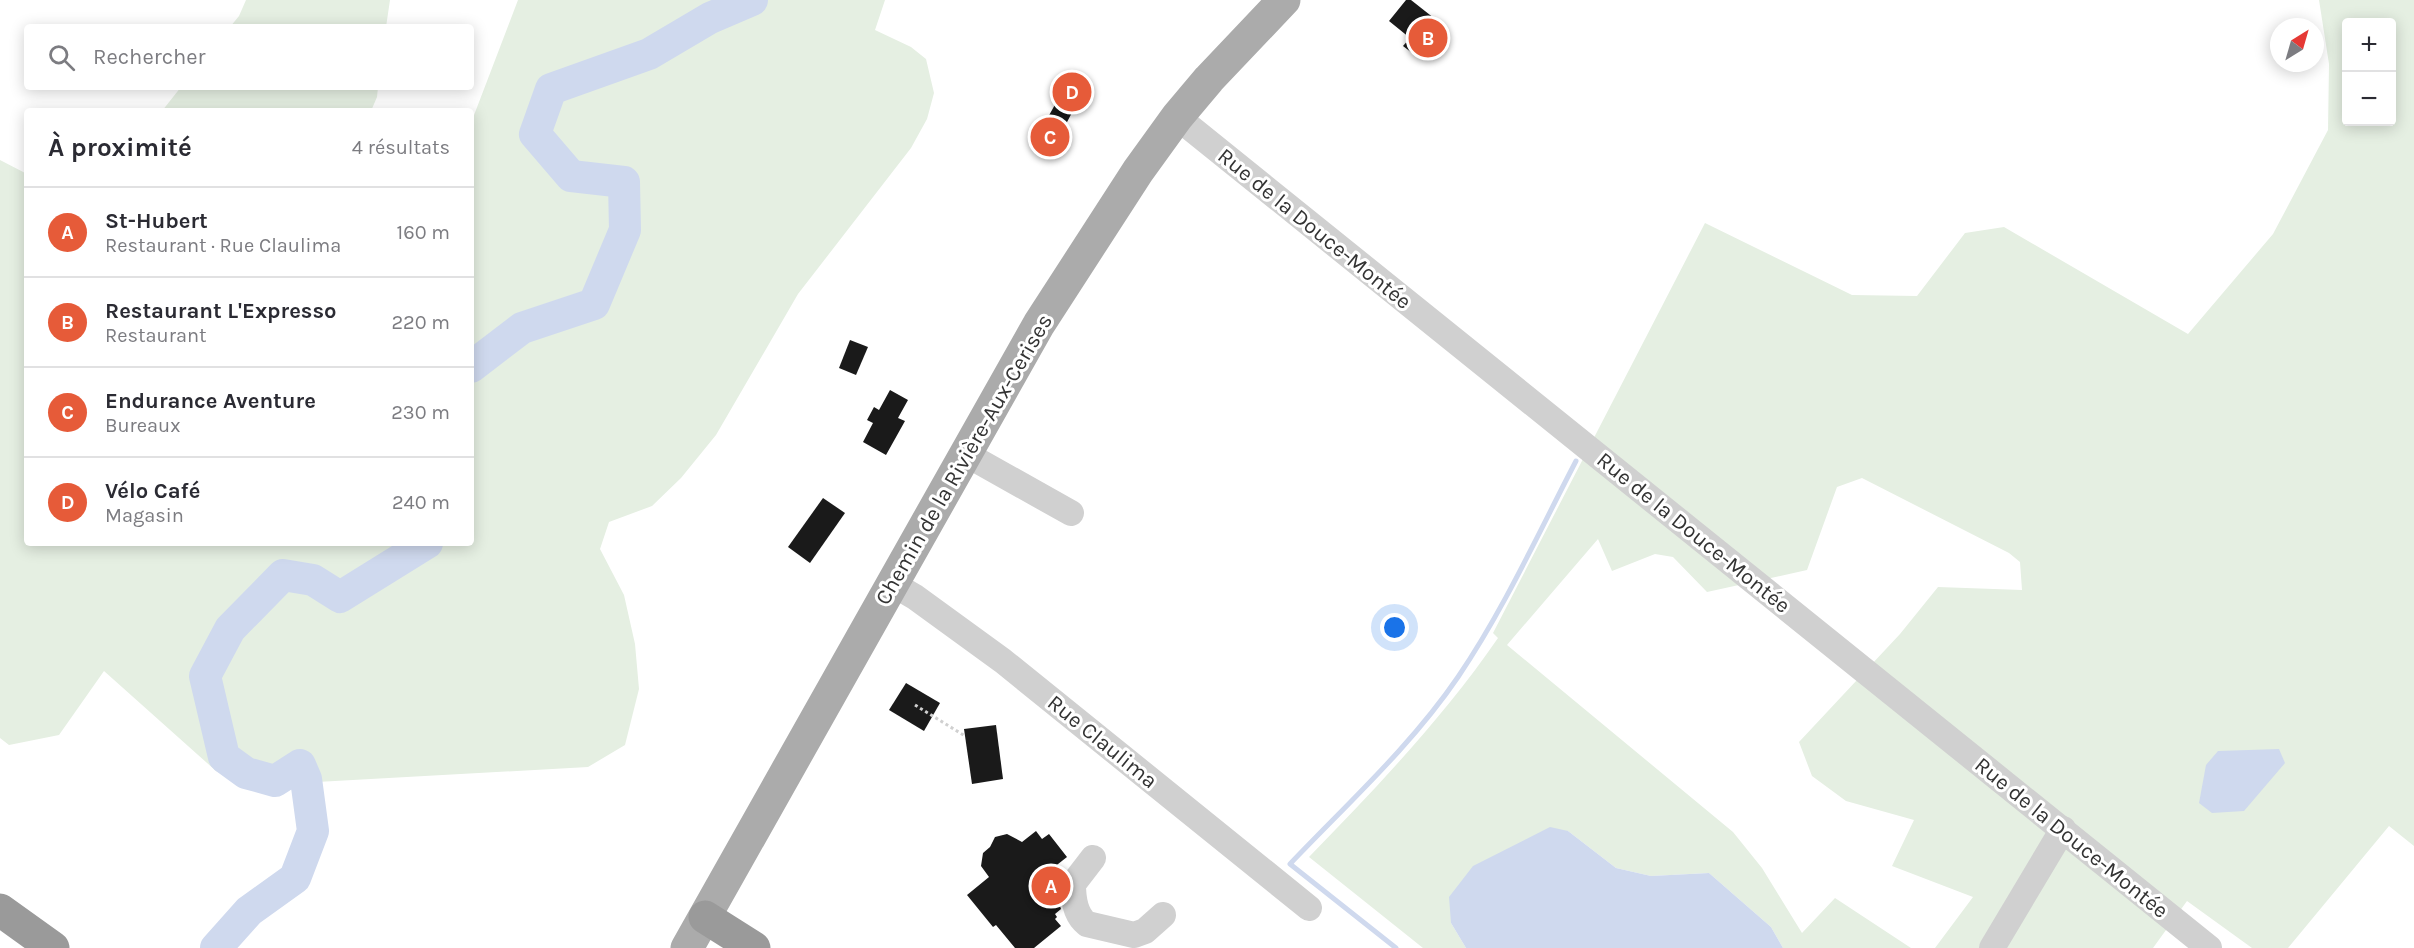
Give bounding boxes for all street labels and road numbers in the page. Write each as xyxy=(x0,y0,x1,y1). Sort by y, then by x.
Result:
street label: Rue de la Douce-Montée xyxy=(1212,143,1416,315)
street label: Chemin de la Rivière-Aux-Cerises xyxy=(870,310,1058,609)
street label: Rue de la Douce-Montée xyxy=(1591,447,1795,619)
street label: Rue Claulima xyxy=(1042,690,1163,794)
street label: Rue de la Douce-Montée xyxy=(1969,752,2173,924)

